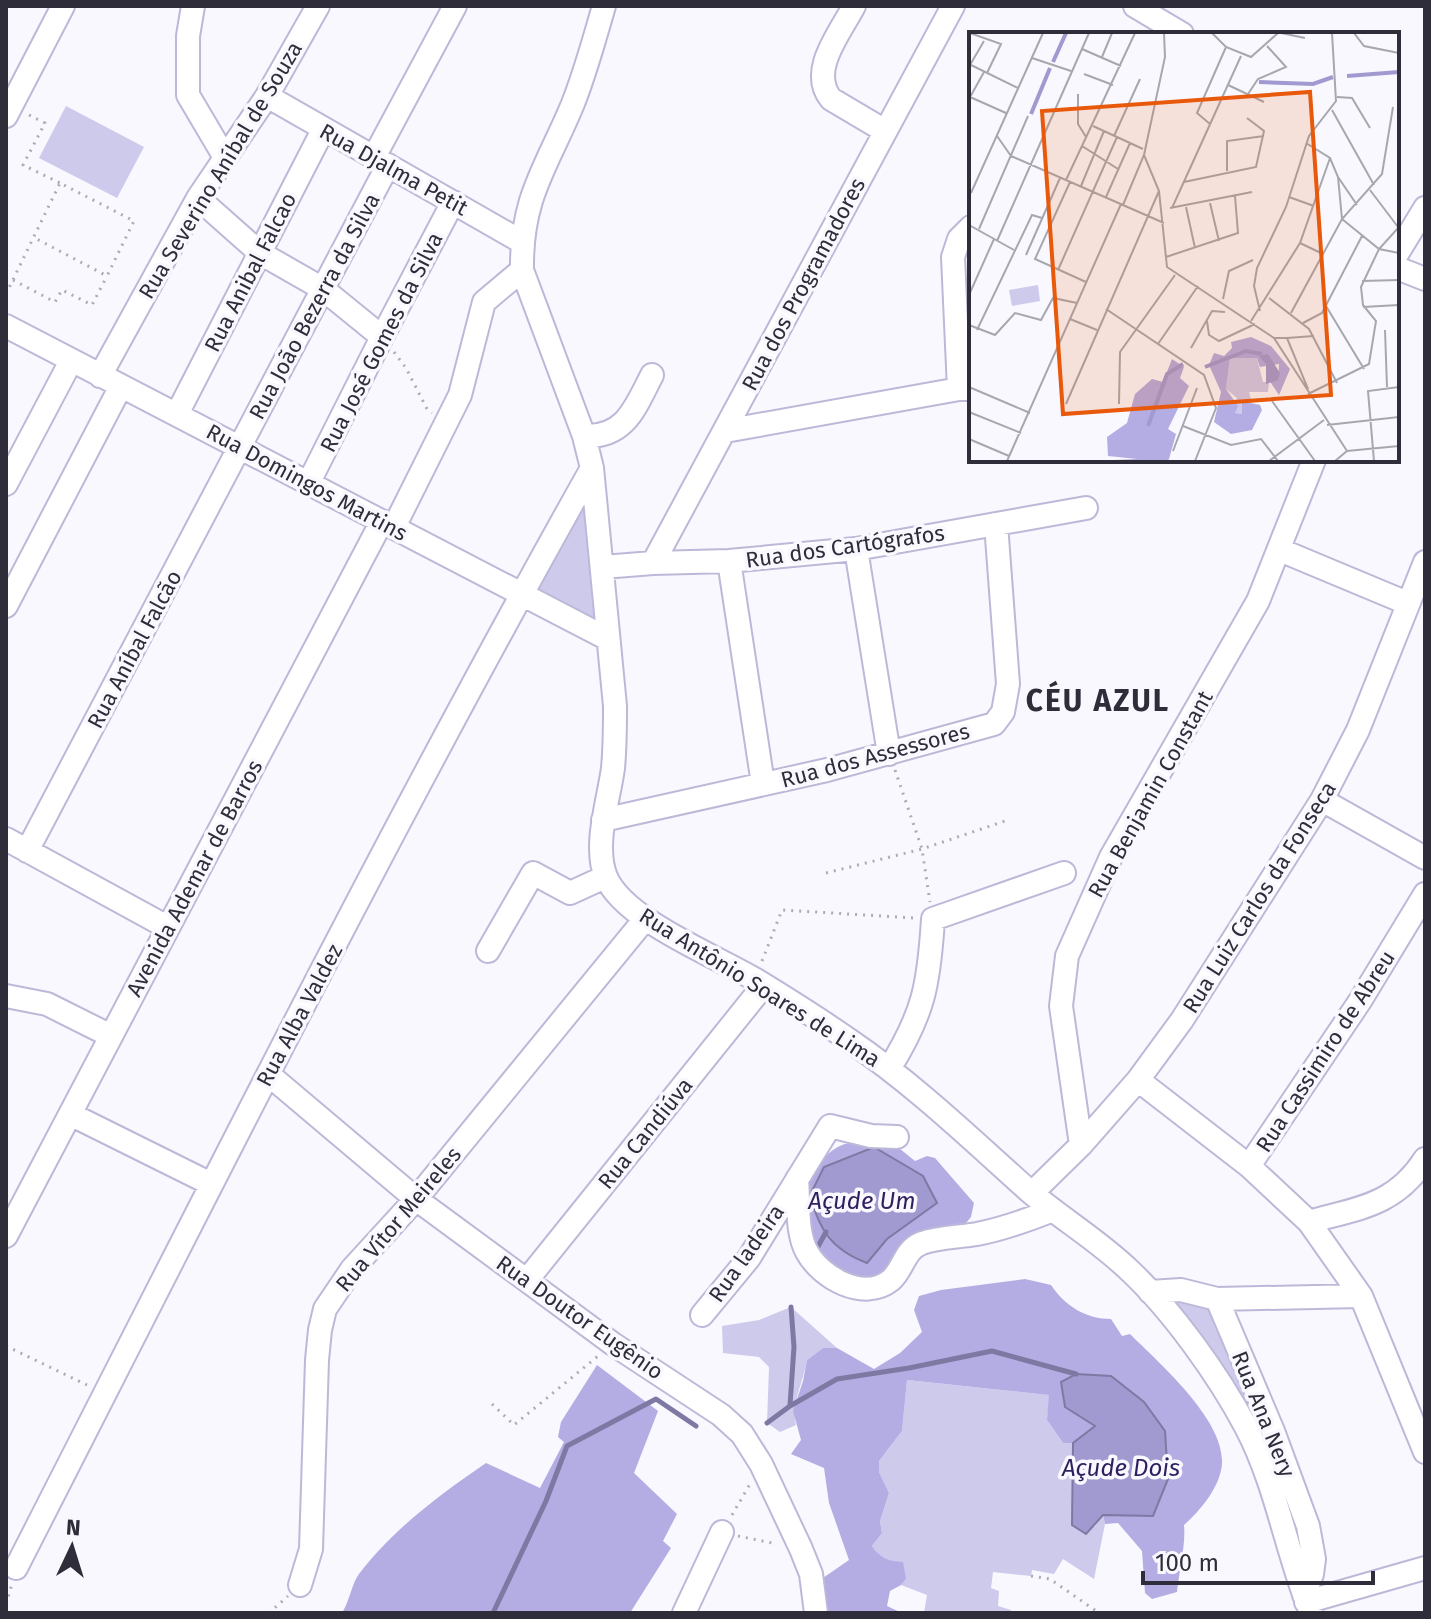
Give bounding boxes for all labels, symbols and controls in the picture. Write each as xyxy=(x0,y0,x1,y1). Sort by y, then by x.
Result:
inset map xyxy=(969,32,1399,462)
street label: Rua Severino Aníbal de Souza xyxy=(133,37,308,304)
street label: Rua Djalma Petit xyxy=(315,118,473,221)
street label: Rua dos Programadores xyxy=(736,173,871,395)
street label: Rua Anibal Falcao xyxy=(199,188,302,356)
street label: Rua João Bezerra da Silva xyxy=(243,188,386,424)
street label: Rua José Gomes da Silva xyxy=(314,228,449,457)
street label: Rua Domingos Martins xyxy=(202,418,412,547)
street label: Rua dos Cartógrafos xyxy=(744,519,946,574)
street label: Rua Aníbal Falcão xyxy=(81,565,188,733)
district label: CÉU AZUL xyxy=(1026,680,1170,719)
street label: Rua Benjamin Constant xyxy=(1082,686,1219,902)
street label: Rua dos Assessores xyxy=(778,717,972,794)
street label: Avenida Ademar de Barros xyxy=(121,755,268,1001)
street label: Rua Luiz Carlos da Fonseca xyxy=(1177,776,1342,1018)
street label: Rua Antônio Soares de Lima xyxy=(634,902,885,1073)
street label: Rua Alba Valdez xyxy=(251,939,348,1091)
street label: Rua Cassimiro de Abreu xyxy=(1250,945,1401,1157)
street label: Rua Candiúva xyxy=(592,1072,699,1194)
street label: Rua Vítor Meireles xyxy=(330,1141,467,1297)
water label: Açude Um xyxy=(807,1187,916,1215)
street label: Rua ladeira xyxy=(703,1199,790,1307)
street label: Rua Doutor Eugênio xyxy=(491,1250,668,1385)
street label: Rua Ana Nery xyxy=(1226,1347,1301,1481)
water label: Açude Dois xyxy=(1061,1454,1180,1482)
north arrow xyxy=(32,1507,112,1587)
text: N xyxy=(65,1514,82,1542)
scale bar xyxy=(1143,1535,1373,1585)
text: 100 m xyxy=(1155,1549,1219,1577)

